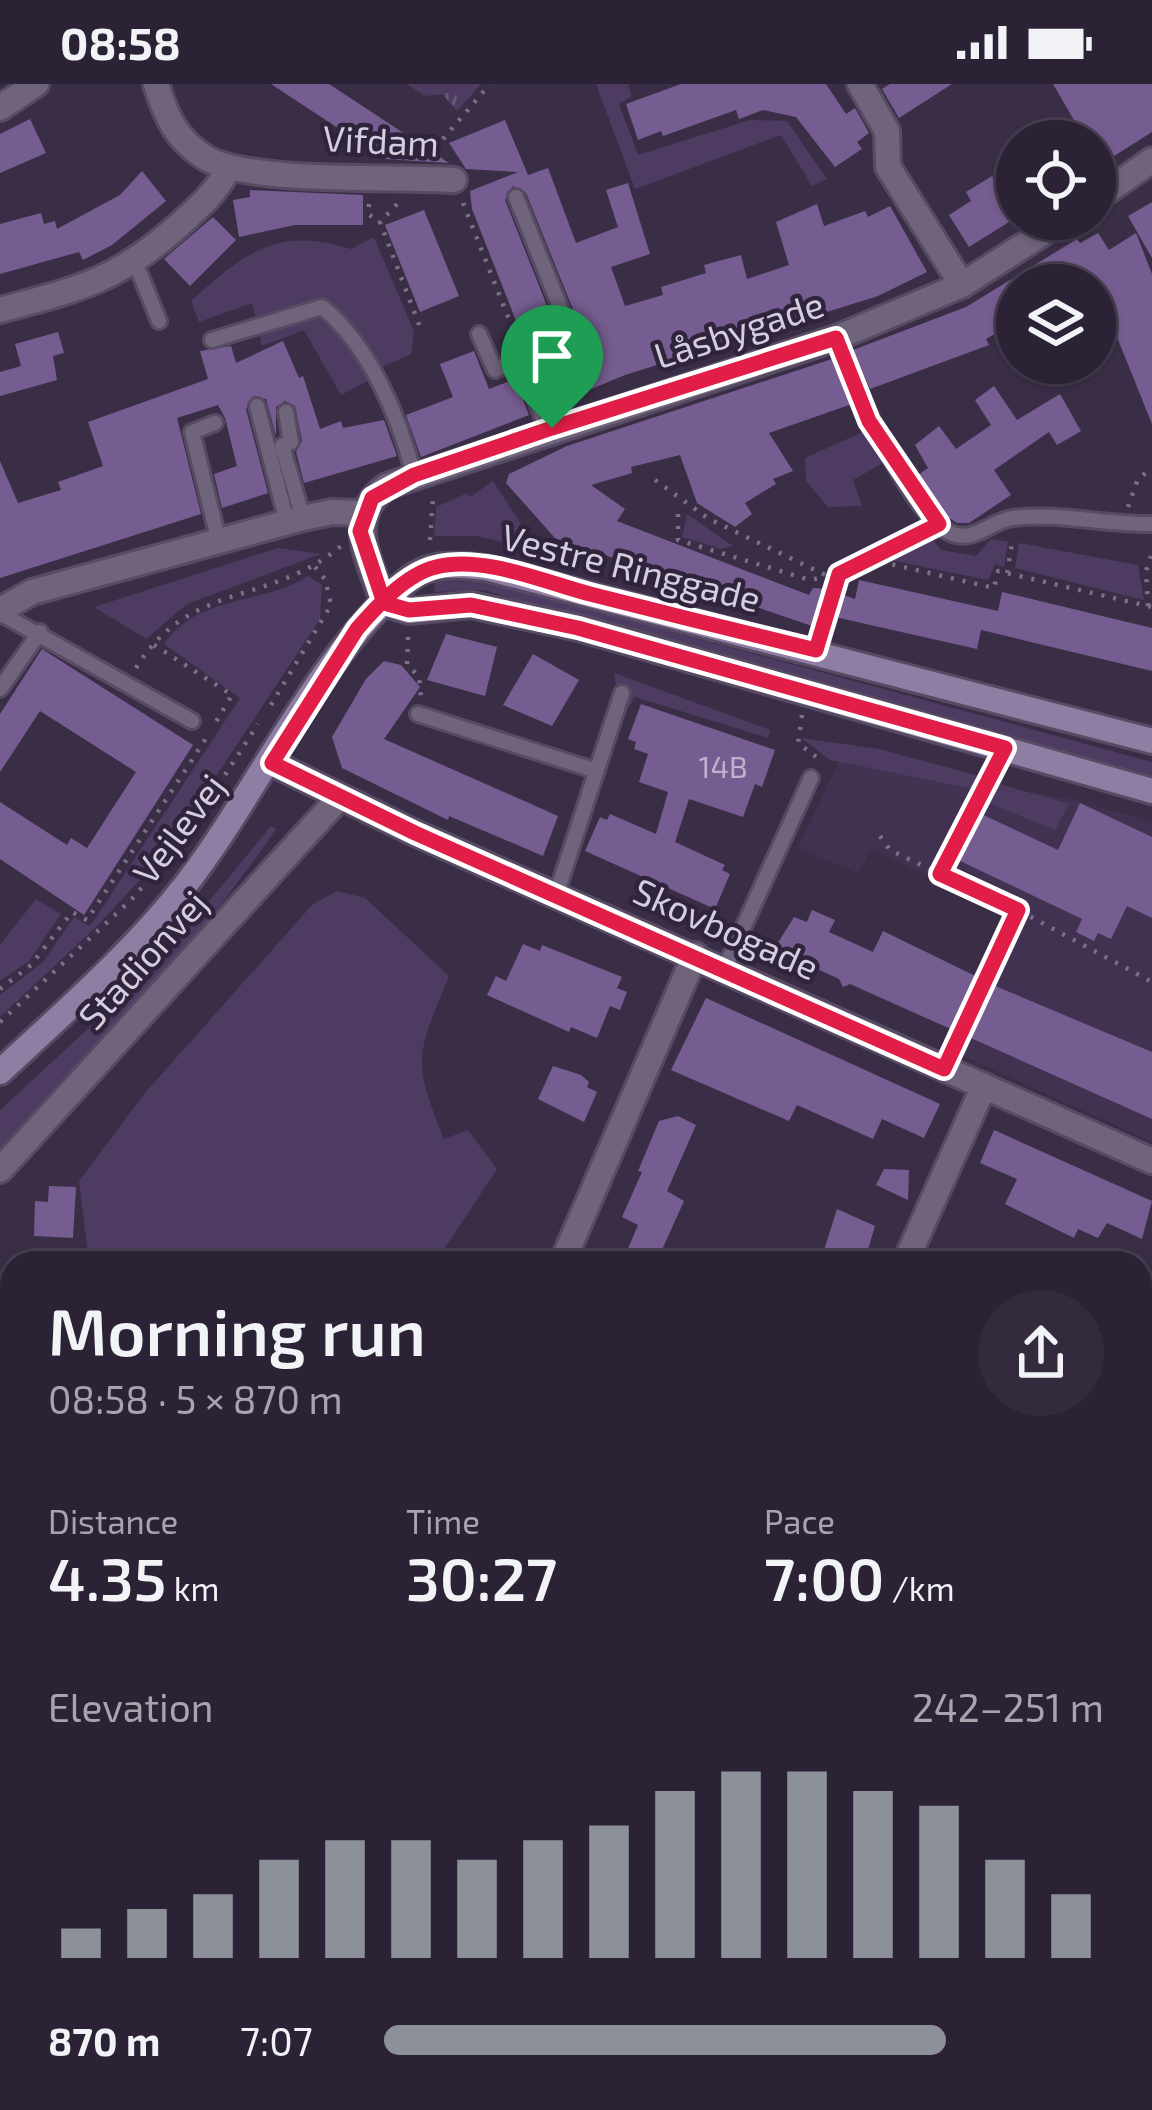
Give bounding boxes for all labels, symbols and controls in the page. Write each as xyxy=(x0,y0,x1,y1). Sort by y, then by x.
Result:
text: 08:58 xyxy=(60,15,181,69)
street label: Vifdam xyxy=(322,115,440,164)
map controls xyxy=(996,120,1116,384)
button: locate xyxy=(996,120,1116,240)
button: layers xyxy=(996,264,1116,384)
street label: Låsbygade xyxy=(648,281,829,376)
pin xyxy=(501,305,603,428)
icon: arrive xyxy=(519,323,585,389)
street label: Vestre Ringgade xyxy=(498,514,765,619)
house number: 14B xyxy=(699,748,748,784)
street label: Vejlevej xyxy=(123,765,233,891)
street label: Skovbogade xyxy=(627,868,826,988)
street label: Stadionvej xyxy=(69,881,215,1037)
text: Morning run xyxy=(48,1290,426,1369)
button: share xyxy=(978,1290,1104,1416)
text: 08:58 · 5 × 870 m xyxy=(48,1375,343,1422)
text: Distance xyxy=(48,1501,178,1541)
text: Time xyxy=(406,1501,480,1541)
text: Pace xyxy=(764,1501,835,1541)
text: 4.35 xyxy=(48,1541,166,1613)
text: 30:27 xyxy=(406,1541,557,1613)
text: 7:00 xyxy=(764,1541,884,1613)
text: km xyxy=(166,1568,219,1608)
text: /km xyxy=(884,1568,955,1608)
text: Elevation xyxy=(48,1683,213,1730)
text: 242–251 m xyxy=(912,1683,1104,1730)
text: 870 m xyxy=(48,2017,160,2064)
text: 7:07 xyxy=(240,2017,313,2064)

